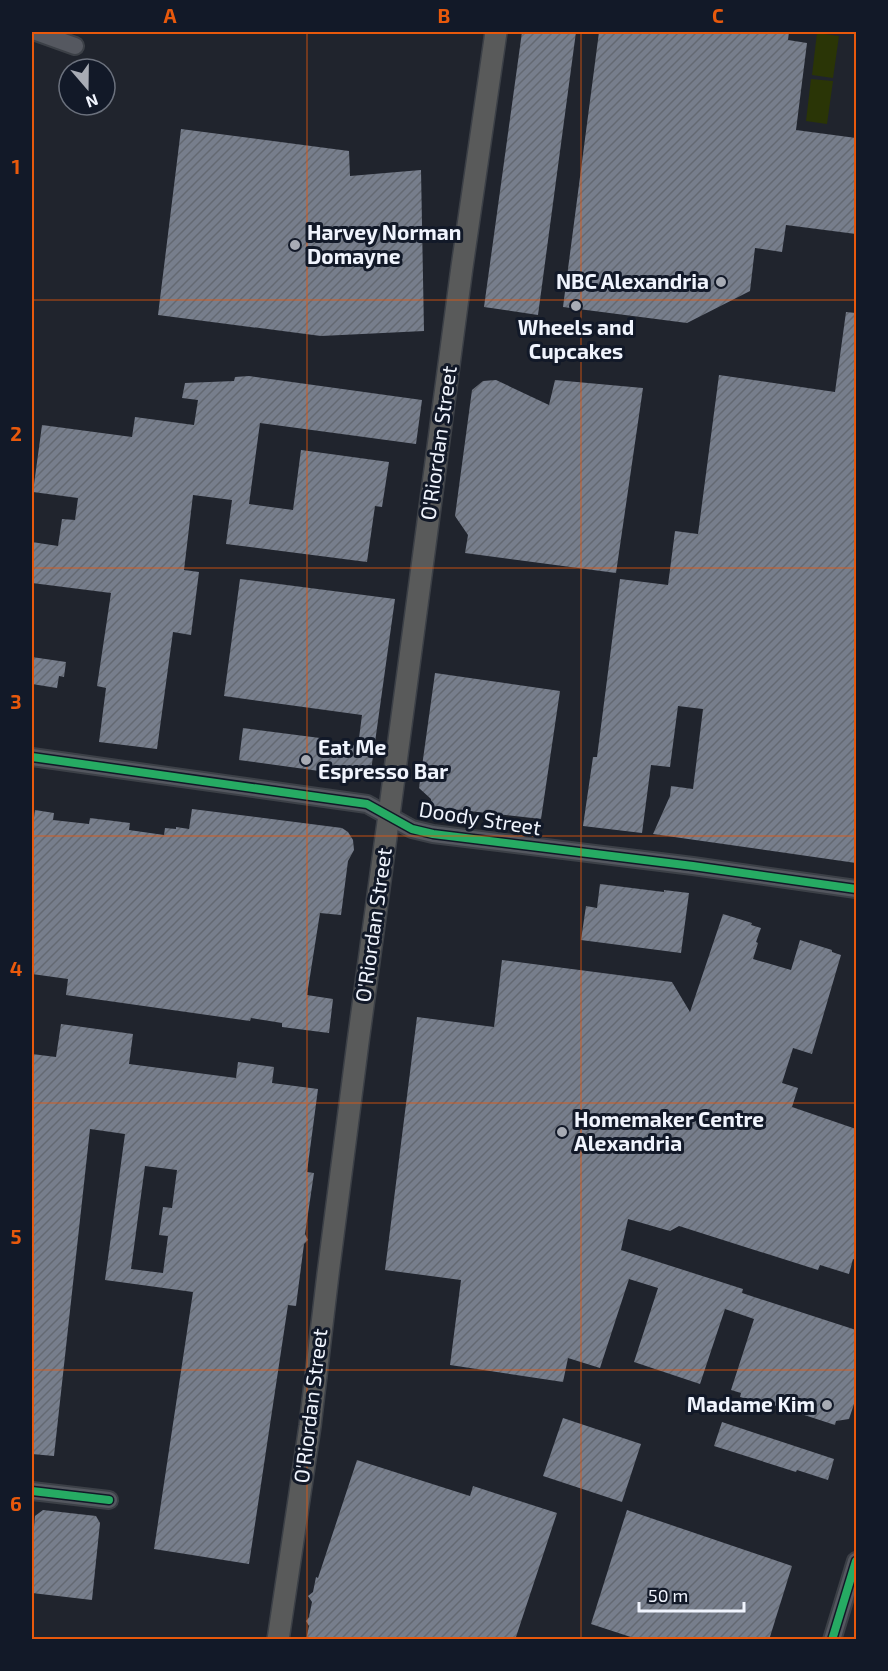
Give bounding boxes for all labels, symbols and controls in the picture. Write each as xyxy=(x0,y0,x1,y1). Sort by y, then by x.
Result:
text: A xyxy=(163,3,177,27)
text: B xyxy=(438,3,450,27)
text: C xyxy=(712,3,724,27)
north arrow xyxy=(57,57,117,117)
text: N xyxy=(84,91,101,112)
text: 1 xyxy=(12,154,20,178)
place label: Harvey Norman Domayne xyxy=(307,219,461,269)
marker: Harvey Norman Domayne xyxy=(288,238,302,252)
place label: NBC Alexandria xyxy=(556,268,709,293)
marker: NBC Alexandria xyxy=(714,275,728,289)
marker: Wheels and Cupcakes xyxy=(569,299,583,313)
place label: Wheels and Cupcakes xyxy=(518,314,634,363)
street label: O'Riordan Street xyxy=(414,364,461,522)
text: 2 xyxy=(10,421,22,445)
text: 3 xyxy=(10,689,22,713)
place label: Eat Me Espresso Bar xyxy=(318,734,448,783)
marker: Eat Me Espresso Bar xyxy=(299,753,313,767)
street label: Doody Street xyxy=(417,796,543,840)
street label: O'Riordan Street xyxy=(349,846,396,1004)
text: 4 xyxy=(10,956,23,980)
place label: Homemaker Centre Alexandria xyxy=(574,1106,764,1155)
marker: Homemaker Centre Alexandria xyxy=(555,1125,569,1139)
text: 5 xyxy=(10,1224,22,1248)
street label: O'Riordan Street xyxy=(288,1327,331,1485)
place label: Madame Kim xyxy=(687,1391,815,1416)
marker: Madame Kim xyxy=(820,1398,834,1412)
text: 6 xyxy=(10,1491,22,1515)
scale bar xyxy=(639,1575,744,1613)
text: 50 m xyxy=(648,1584,688,1606)

